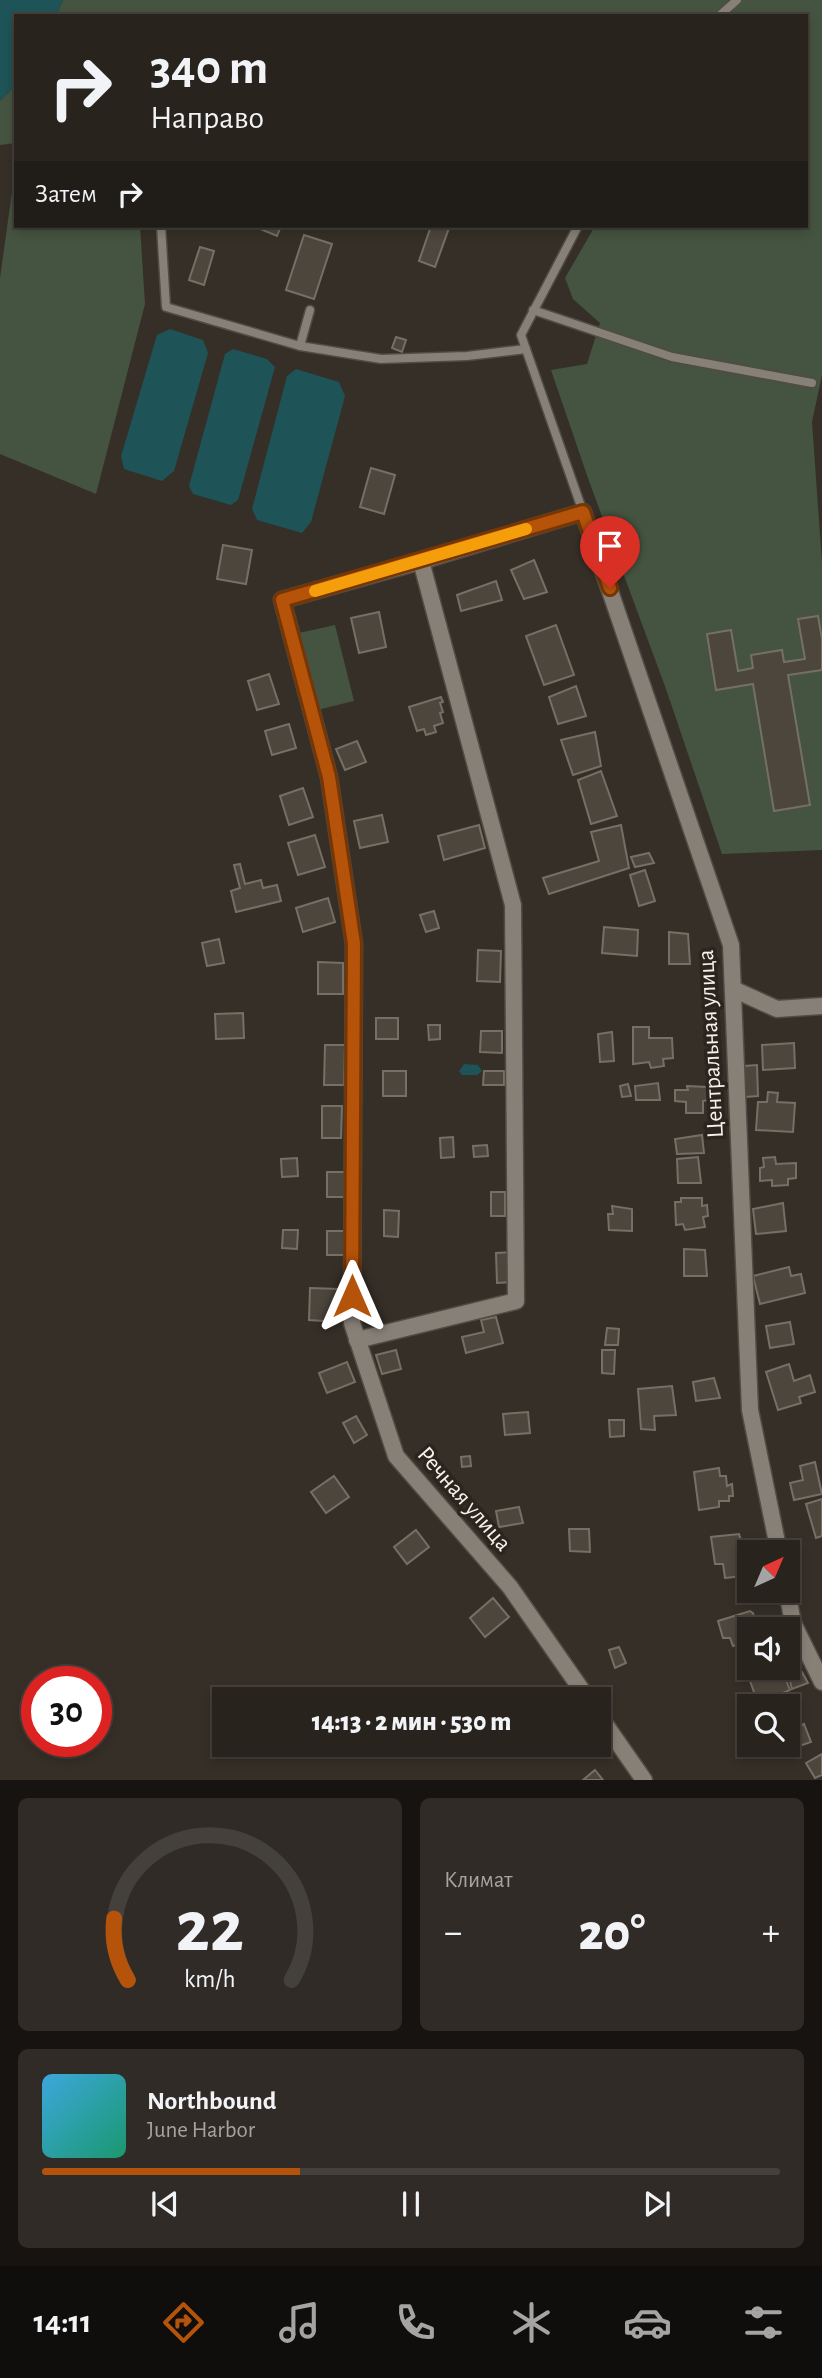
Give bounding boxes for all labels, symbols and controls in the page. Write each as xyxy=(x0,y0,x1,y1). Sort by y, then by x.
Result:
icon: right xyxy=(35,42,126,133)
text: 340 m xyxy=(150,44,268,93)
text: Направо xyxy=(150,102,264,134)
icon: right xyxy=(111,175,149,213)
text: Затем xyxy=(35,181,97,207)
pin xyxy=(580,516,640,588)
icon: arrive xyxy=(591,527,629,565)
street label: Центральная улица xyxy=(694,949,728,1139)
position arrow xyxy=(315,1259,389,1333)
street label: Речная улица xyxy=(412,1442,516,1556)
north arrow xyxy=(737,1540,800,1603)
map controls xyxy=(737,1540,800,1757)
button: sound xyxy=(737,1617,800,1680)
speed limit sign: 30 xyxy=(21,1666,112,1757)
button: search xyxy=(737,1694,800,1757)
text: 14:13 · 2 мин · 530 m xyxy=(312,1709,511,1735)
text: Климат xyxy=(444,1869,513,1892)
text: 22 xyxy=(176,1893,244,1966)
text: 20° xyxy=(578,1907,646,1959)
text: − xyxy=(444,1914,462,1952)
text: + xyxy=(762,1914,780,1952)
text: km/h xyxy=(184,1967,236,1992)
text: Northbound xyxy=(147,2088,276,2114)
text: June Harbor xyxy=(147,2119,255,2142)
icon: previous xyxy=(146,2185,184,2223)
icon: pause xyxy=(392,2185,430,2223)
icon: next xyxy=(638,2185,676,2223)
icon: directions xyxy=(159,2298,208,2347)
icon: music xyxy=(275,2298,324,2347)
icon: phone xyxy=(391,2298,440,2347)
icon: climate xyxy=(507,2298,556,2347)
icon: car xyxy=(623,2298,672,2347)
icon: filters xyxy=(739,2298,788,2347)
text: 14:11 xyxy=(34,2306,92,2338)

